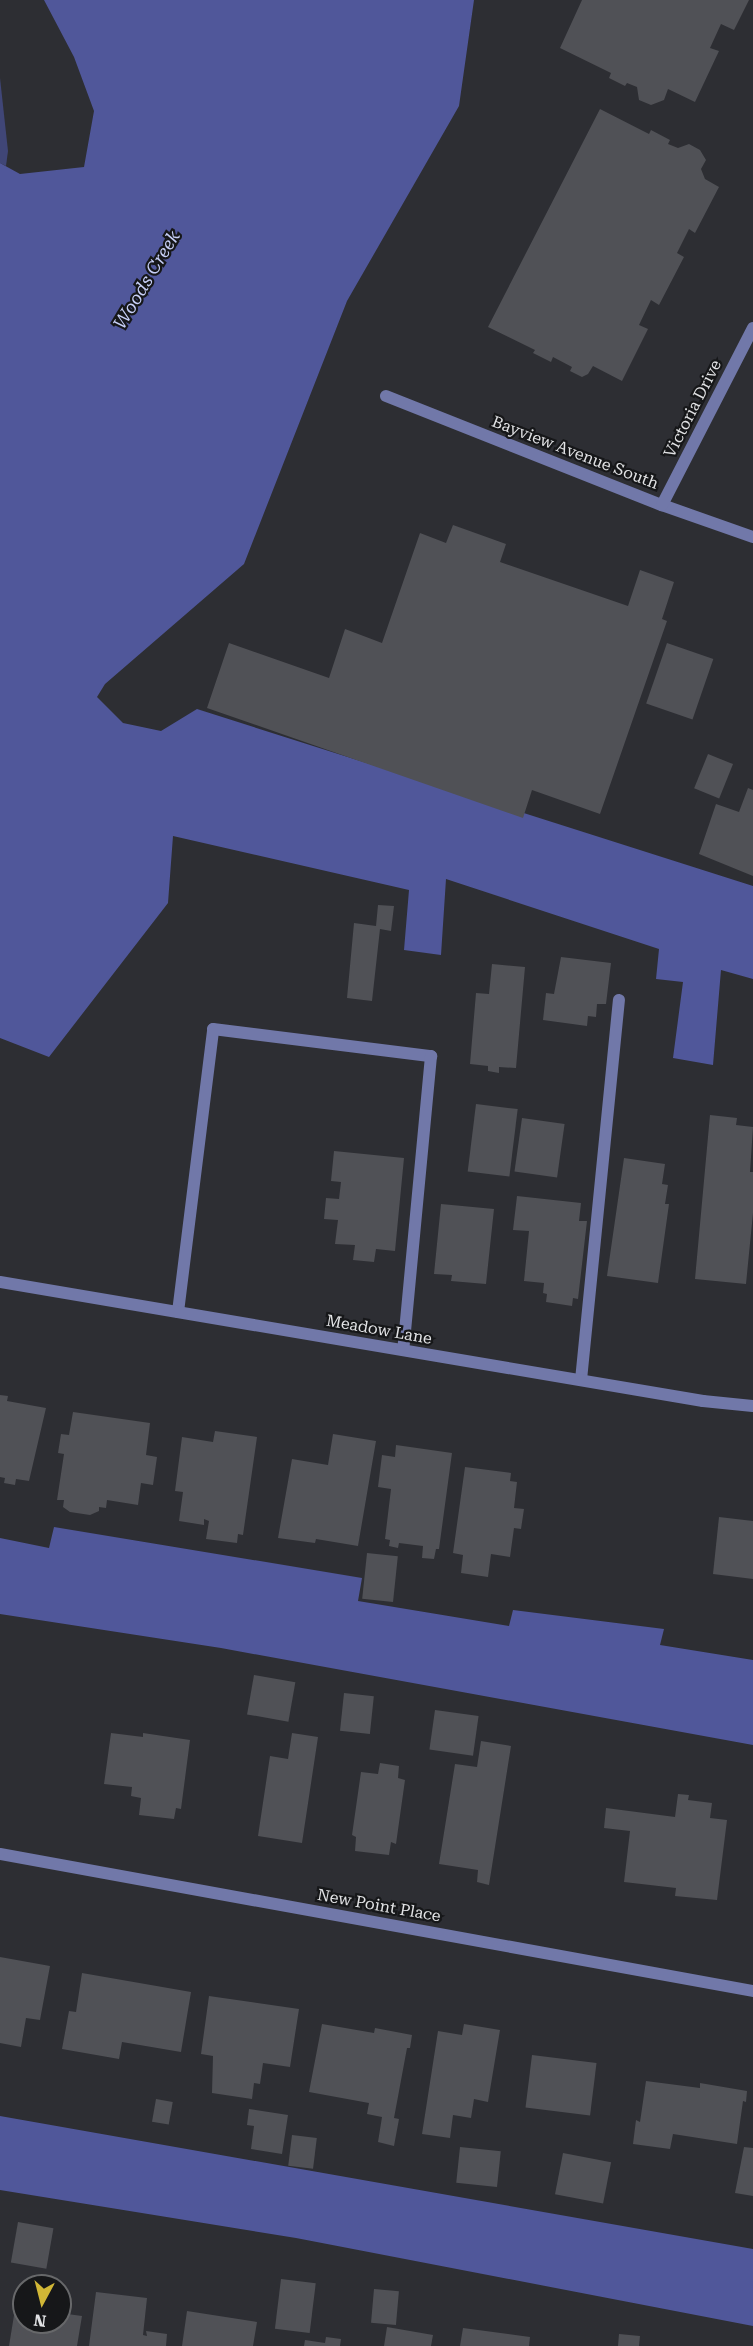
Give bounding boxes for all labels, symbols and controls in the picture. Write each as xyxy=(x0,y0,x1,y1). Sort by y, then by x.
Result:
water label: Woods Creek xyxy=(109,227,185,333)
street label: Victoria Drive xyxy=(660,357,726,461)
street label: Bayview Avenue South xyxy=(489,412,661,494)
street label: Meadow Lane xyxy=(325,1311,433,1349)
street label: New Point Place xyxy=(316,1886,442,1926)
north arrow xyxy=(12,2274,72,2334)
text: N xyxy=(33,2310,47,2331)

